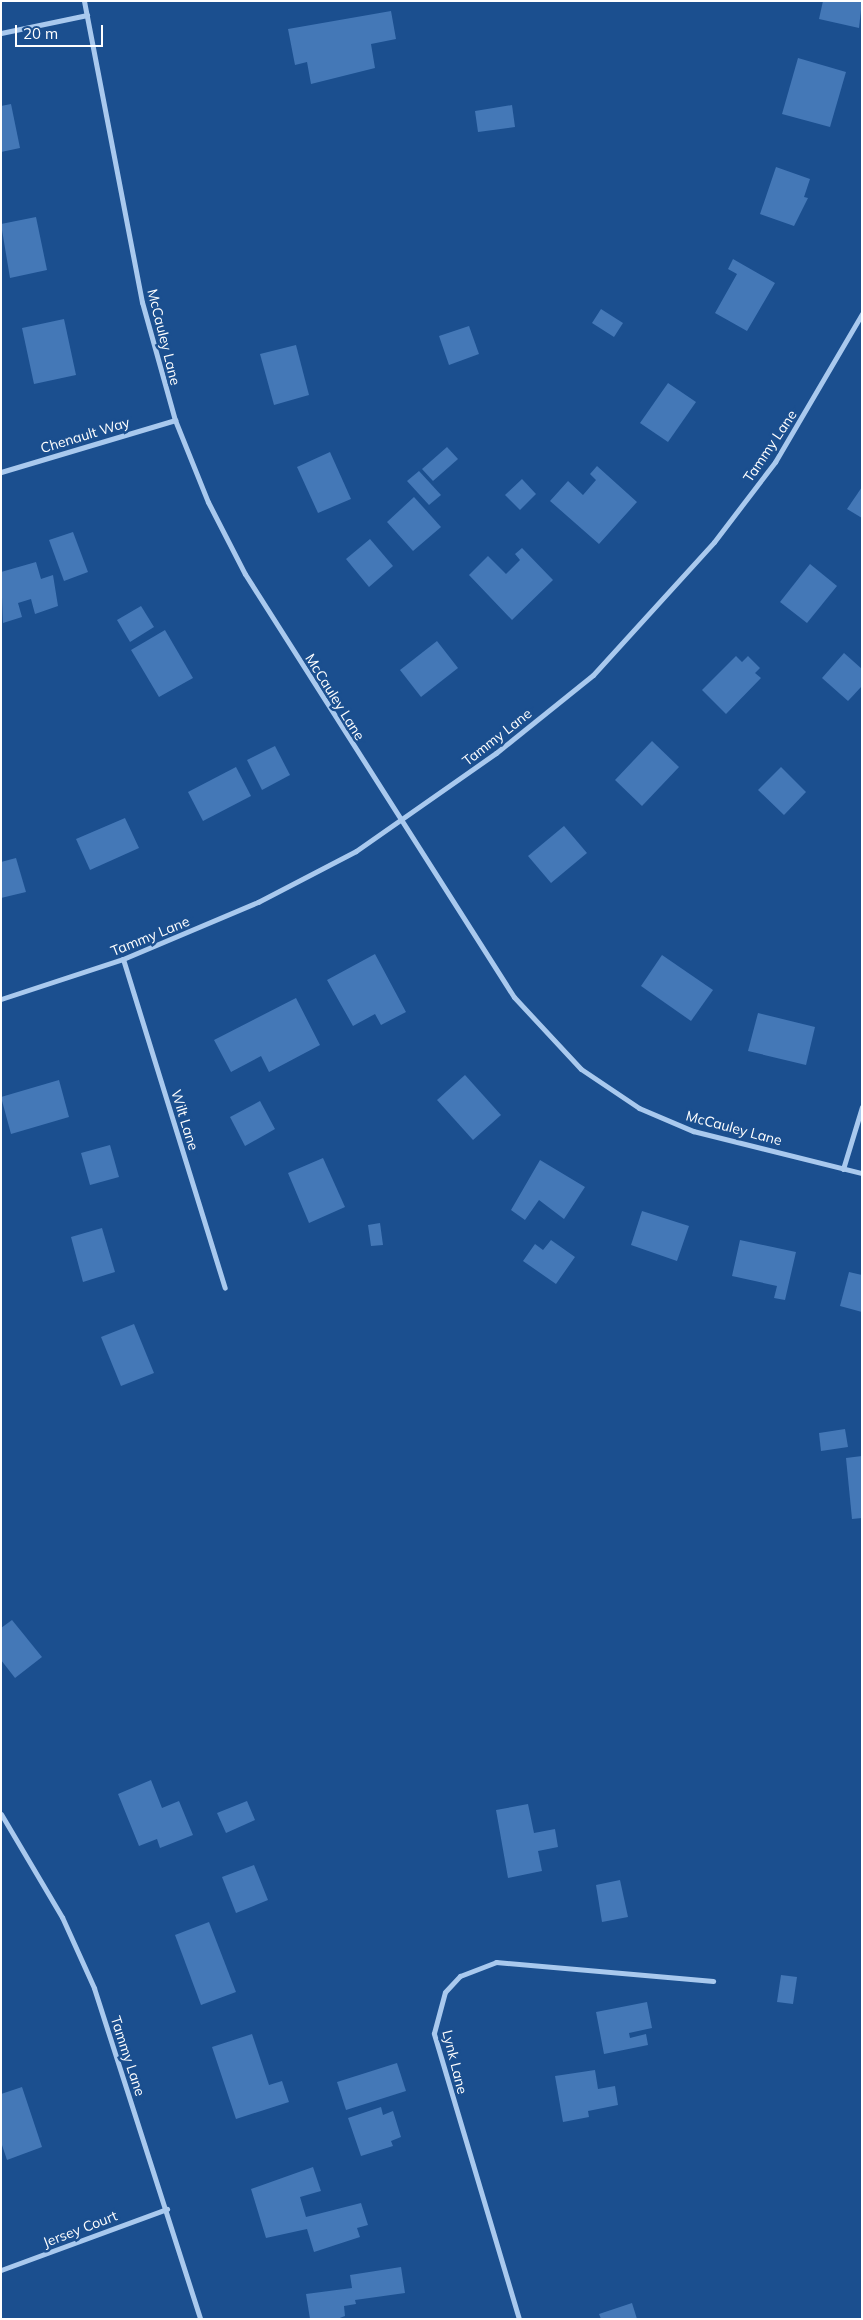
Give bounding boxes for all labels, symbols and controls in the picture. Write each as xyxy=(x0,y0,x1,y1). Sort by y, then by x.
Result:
scale bar xyxy=(18,15,105,47)
text: 20 m xyxy=(23,24,58,43)
street label: McCauley Lane xyxy=(144,287,184,387)
street label: Tammy Lane xyxy=(740,407,800,485)
street label: Chenault Way xyxy=(38,413,132,457)
street label: McCauley Lane xyxy=(302,651,368,743)
street label: Tammy Lane xyxy=(459,705,535,769)
street label: Tammy Lane xyxy=(108,913,192,959)
street label: Wilt Lane xyxy=(168,1088,202,1152)
street label: McCauley Lane xyxy=(684,1107,784,1149)
street label: Tammy Lane xyxy=(107,2014,149,2098)
street label: Lynk Lane xyxy=(439,2028,471,2096)
street label: Jersey Court xyxy=(40,2207,120,2251)

